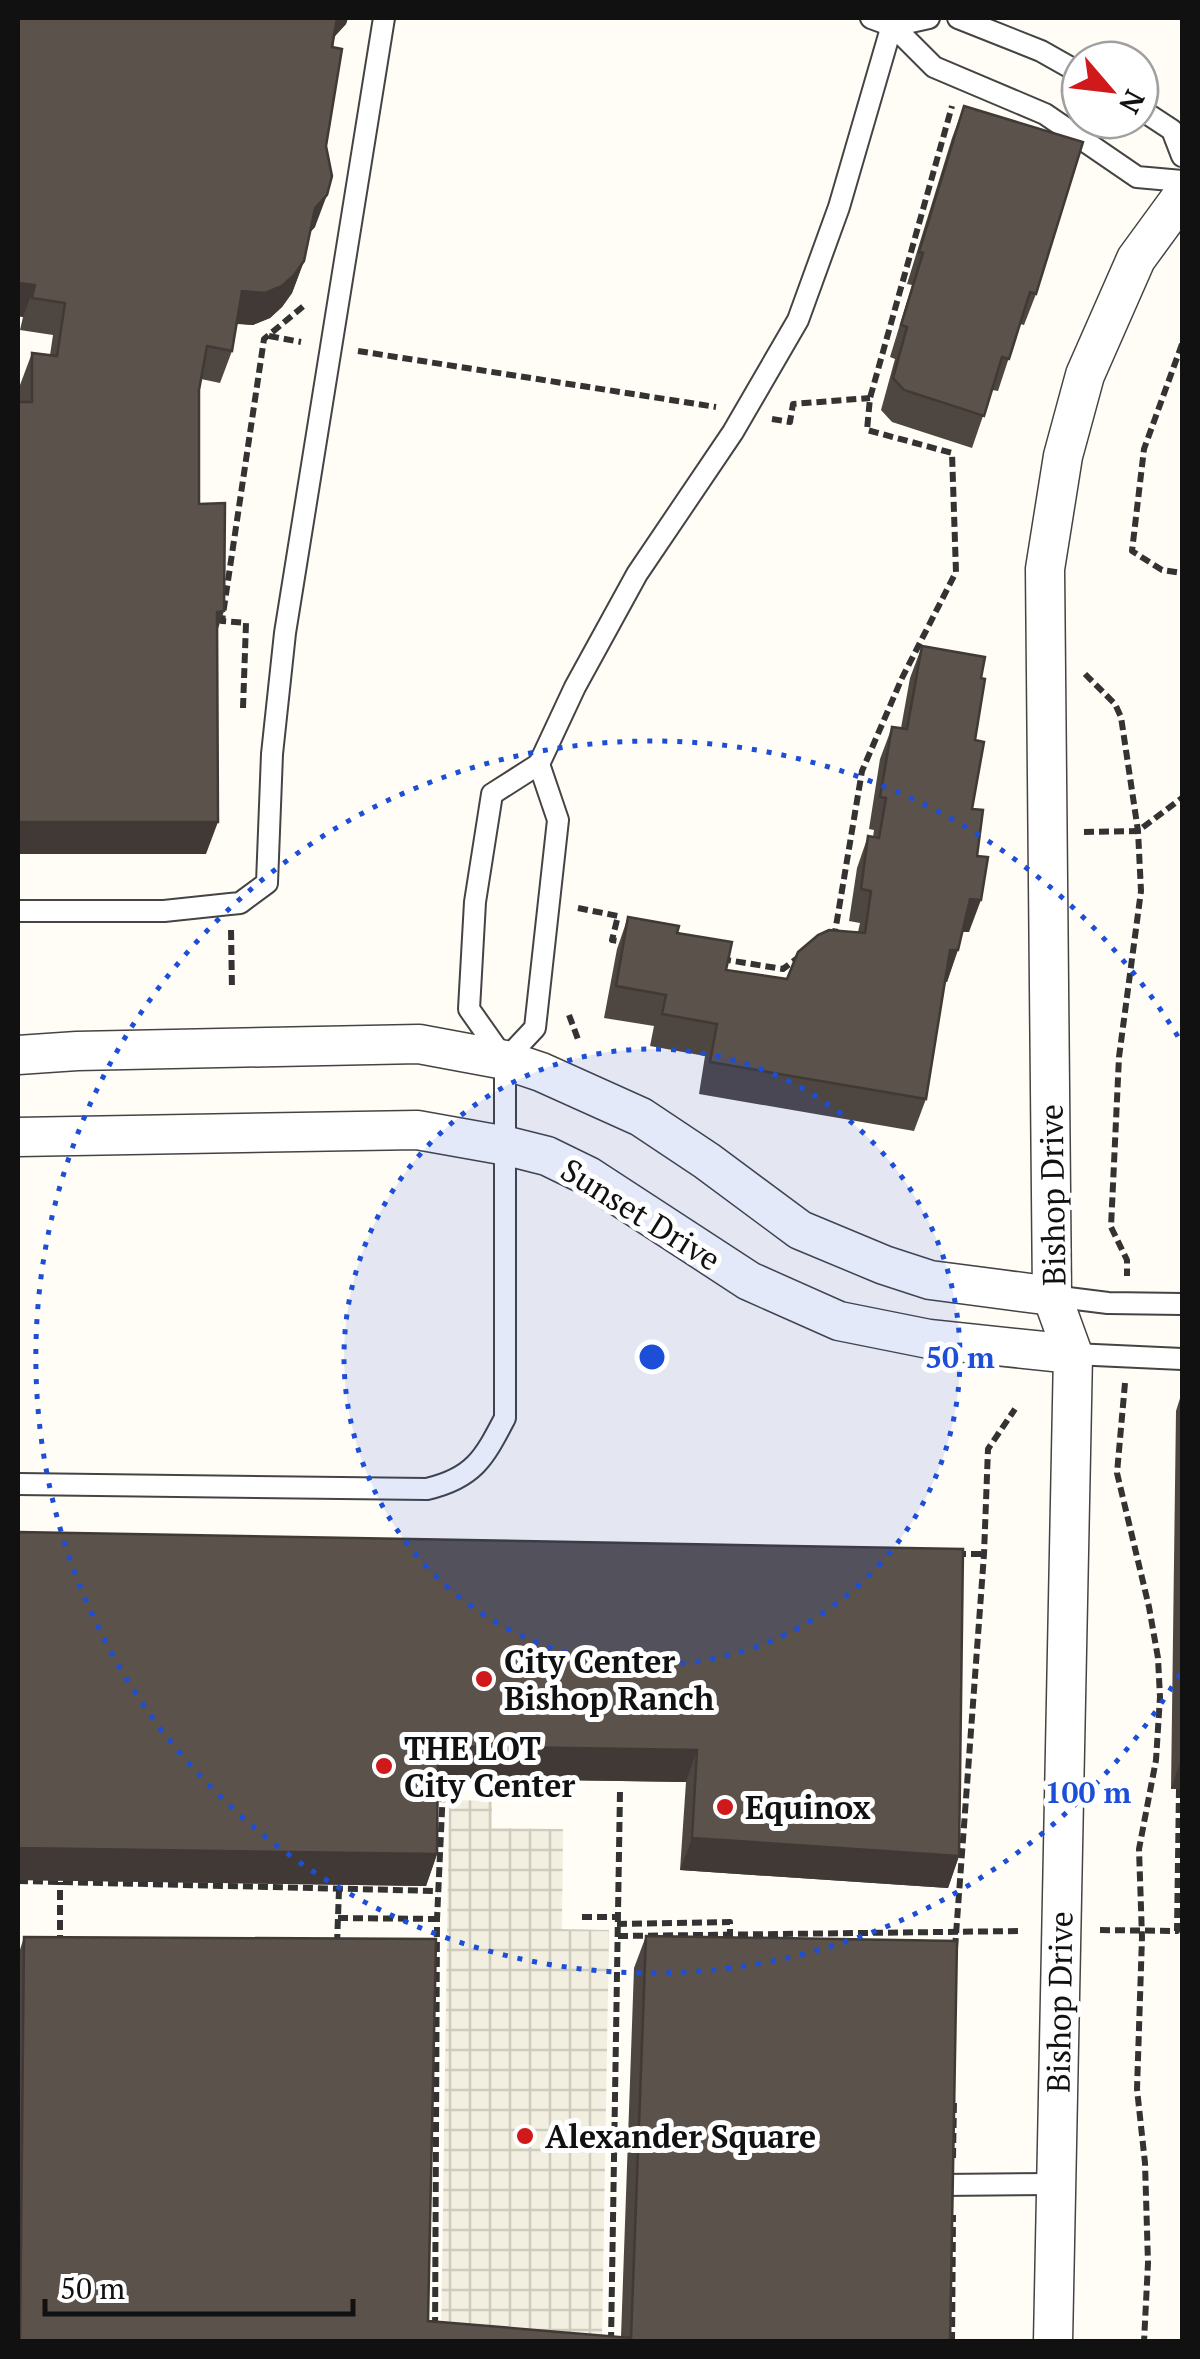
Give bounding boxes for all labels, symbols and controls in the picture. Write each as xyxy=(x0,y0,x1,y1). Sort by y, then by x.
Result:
north arrow xyxy=(1060,40,1160,140)
text: N xyxy=(1111,84,1154,120)
street label: Bishop Drive xyxy=(1029,1104,1075,1286)
street label: Sunset Drive xyxy=(553,1148,729,1280)
text: 50 m xyxy=(925,1337,995,1377)
centre of rings xyxy=(634,1339,670,1375)
place label: City Center Bishop Ranch xyxy=(504,1640,715,1719)
marker: City Center Bishop Ranch xyxy=(473,1668,495,1690)
place label: THE LOT City Center xyxy=(404,1727,576,1806)
marker: THE LOT City Center xyxy=(373,1755,395,1777)
text: 100 m xyxy=(1045,1772,1132,1812)
place label: Equinox xyxy=(745,1786,871,1828)
marker: Equinox xyxy=(714,1796,736,1818)
street label: Bishop Drive xyxy=(1036,1911,1082,2093)
place label: Alexander Square xyxy=(545,2115,816,2157)
marker: Alexander Square xyxy=(514,2125,536,2147)
scale bar xyxy=(45,2254,352,2316)
text: 50 m xyxy=(60,2268,125,2308)

